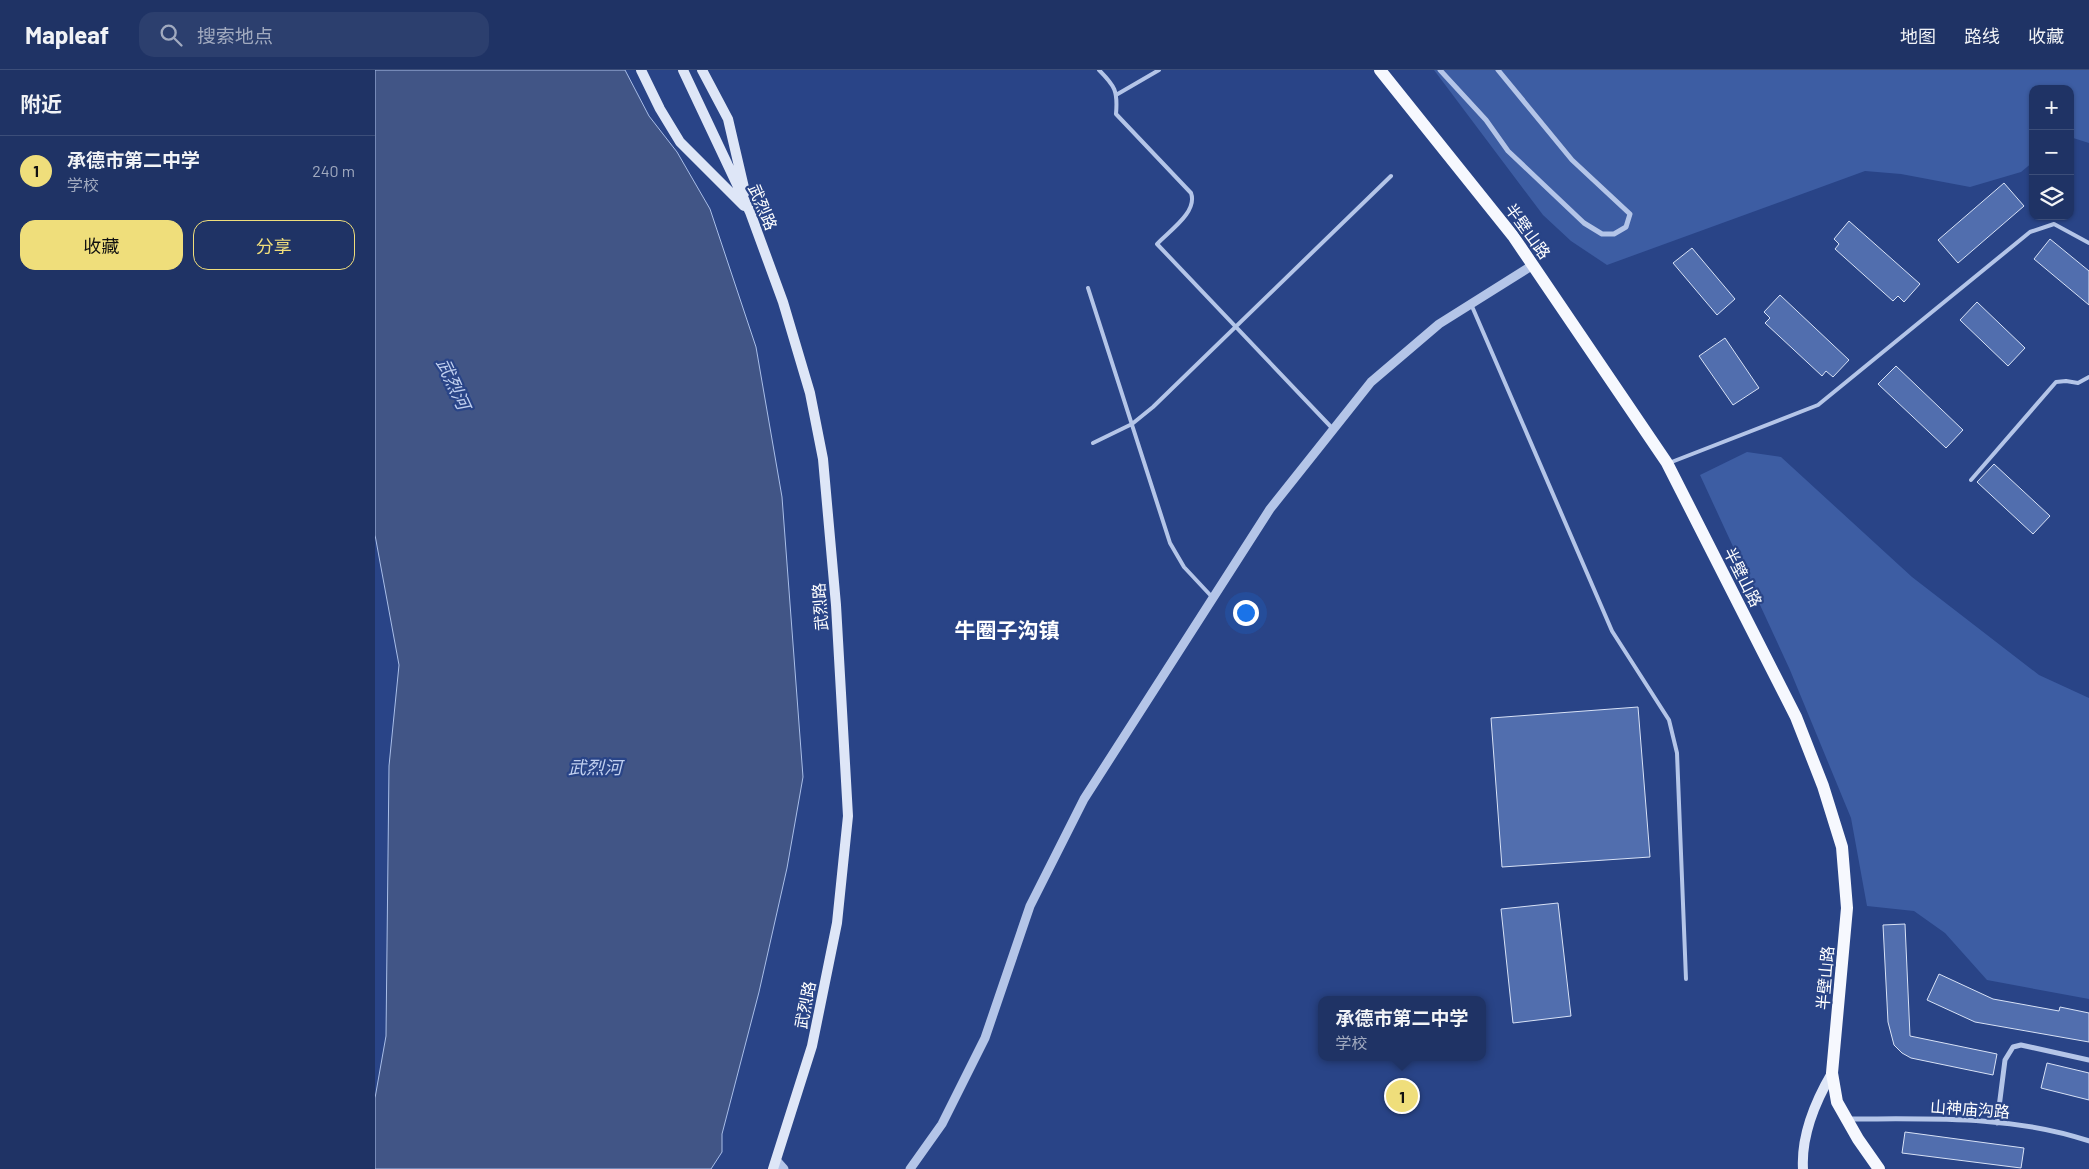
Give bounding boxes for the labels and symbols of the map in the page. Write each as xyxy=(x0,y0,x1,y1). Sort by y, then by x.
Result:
street label: 武烈路 xyxy=(745,181,782,233)
street label: 半壁山路 xyxy=(1502,199,1555,262)
water label: 武烈河 xyxy=(433,354,477,415)
street label: 半壁山路 xyxy=(1720,544,1766,610)
street label: 武烈路 xyxy=(808,582,831,632)
your location xyxy=(1233,600,1259,626)
district label: 牛圈子沟镇 xyxy=(955,617,1060,642)
water label: 武烈河 xyxy=(568,756,625,778)
street label: 半壁山路 xyxy=(1812,945,1837,1011)
street label: 武烈路 xyxy=(791,980,818,1030)
pin: 1 xyxy=(1386,1077,1418,1115)
street label: 山神庙沟路 xyxy=(1929,1096,2011,1121)

